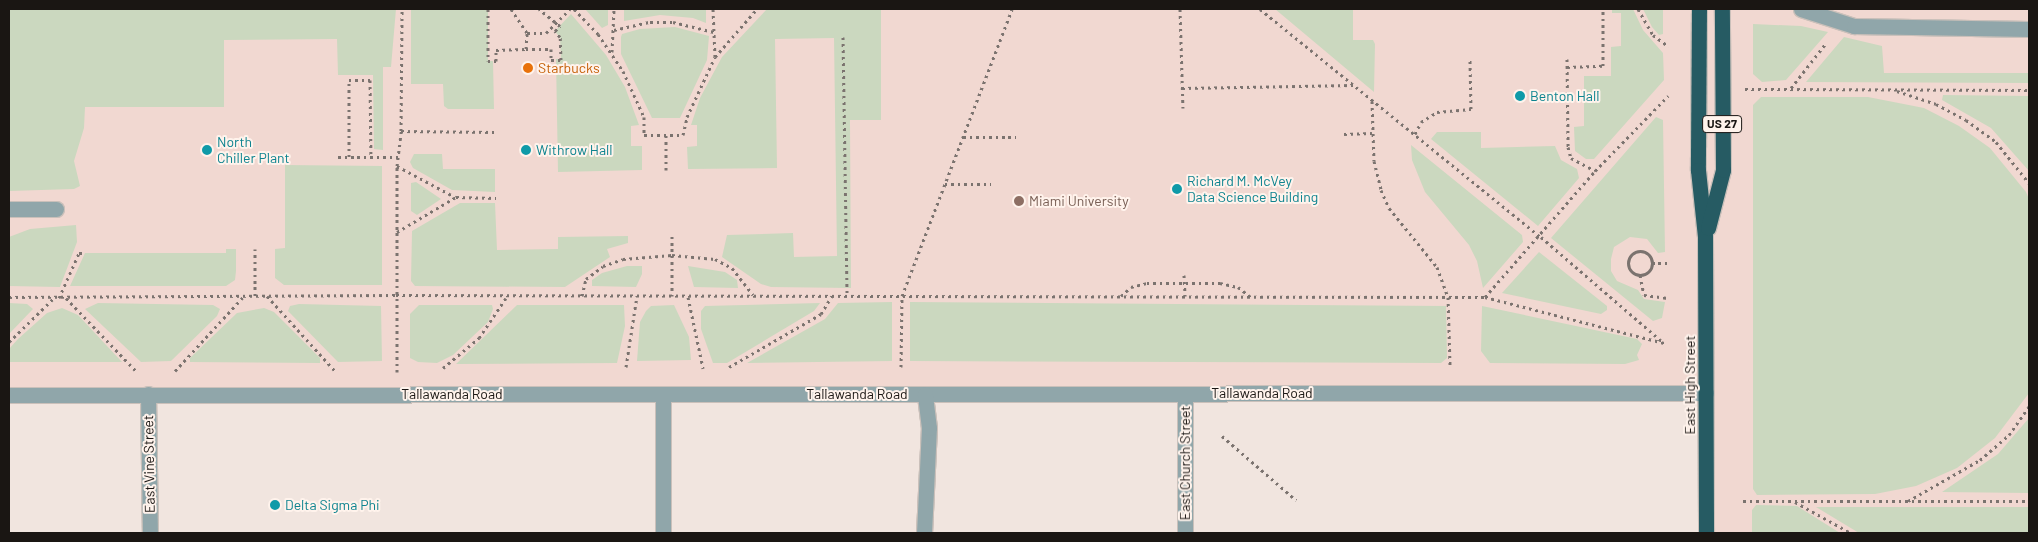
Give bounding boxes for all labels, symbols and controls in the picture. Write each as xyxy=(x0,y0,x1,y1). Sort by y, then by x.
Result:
place label: Starbucks xyxy=(538,60,600,76)
marker: Starbucks xyxy=(522,62,534,74)
place label: Benton Hall xyxy=(1530,88,1599,104)
marker: Benton Hall xyxy=(1514,90,1526,102)
road number: US 27 xyxy=(1702,115,1742,134)
place label: North Chiller Plant xyxy=(217,134,290,166)
place label: Withrow Hall xyxy=(536,142,613,158)
marker: North Chiller Plant xyxy=(201,144,213,156)
marker: Withrow Hall xyxy=(520,144,532,156)
place label: Richard M. McVey Data Science Building xyxy=(1187,173,1318,206)
marker: Richard M. McVey Data Science Building xyxy=(1171,183,1183,195)
place label: Miami University xyxy=(1029,193,1129,209)
marker: Miami University xyxy=(1013,195,1025,207)
street label: East High Street xyxy=(1682,335,1698,435)
street label: Tallawanda Road xyxy=(1211,385,1313,401)
street label: Tallawanda Road xyxy=(401,386,503,402)
street label: Tallawanda Road xyxy=(806,386,908,402)
street label: East Church Street xyxy=(1177,406,1193,520)
street label: East Vine Street xyxy=(140,415,158,513)
place label: Delta Sigma Phi xyxy=(285,497,380,513)
marker: Delta Sigma Phi xyxy=(269,499,281,511)

